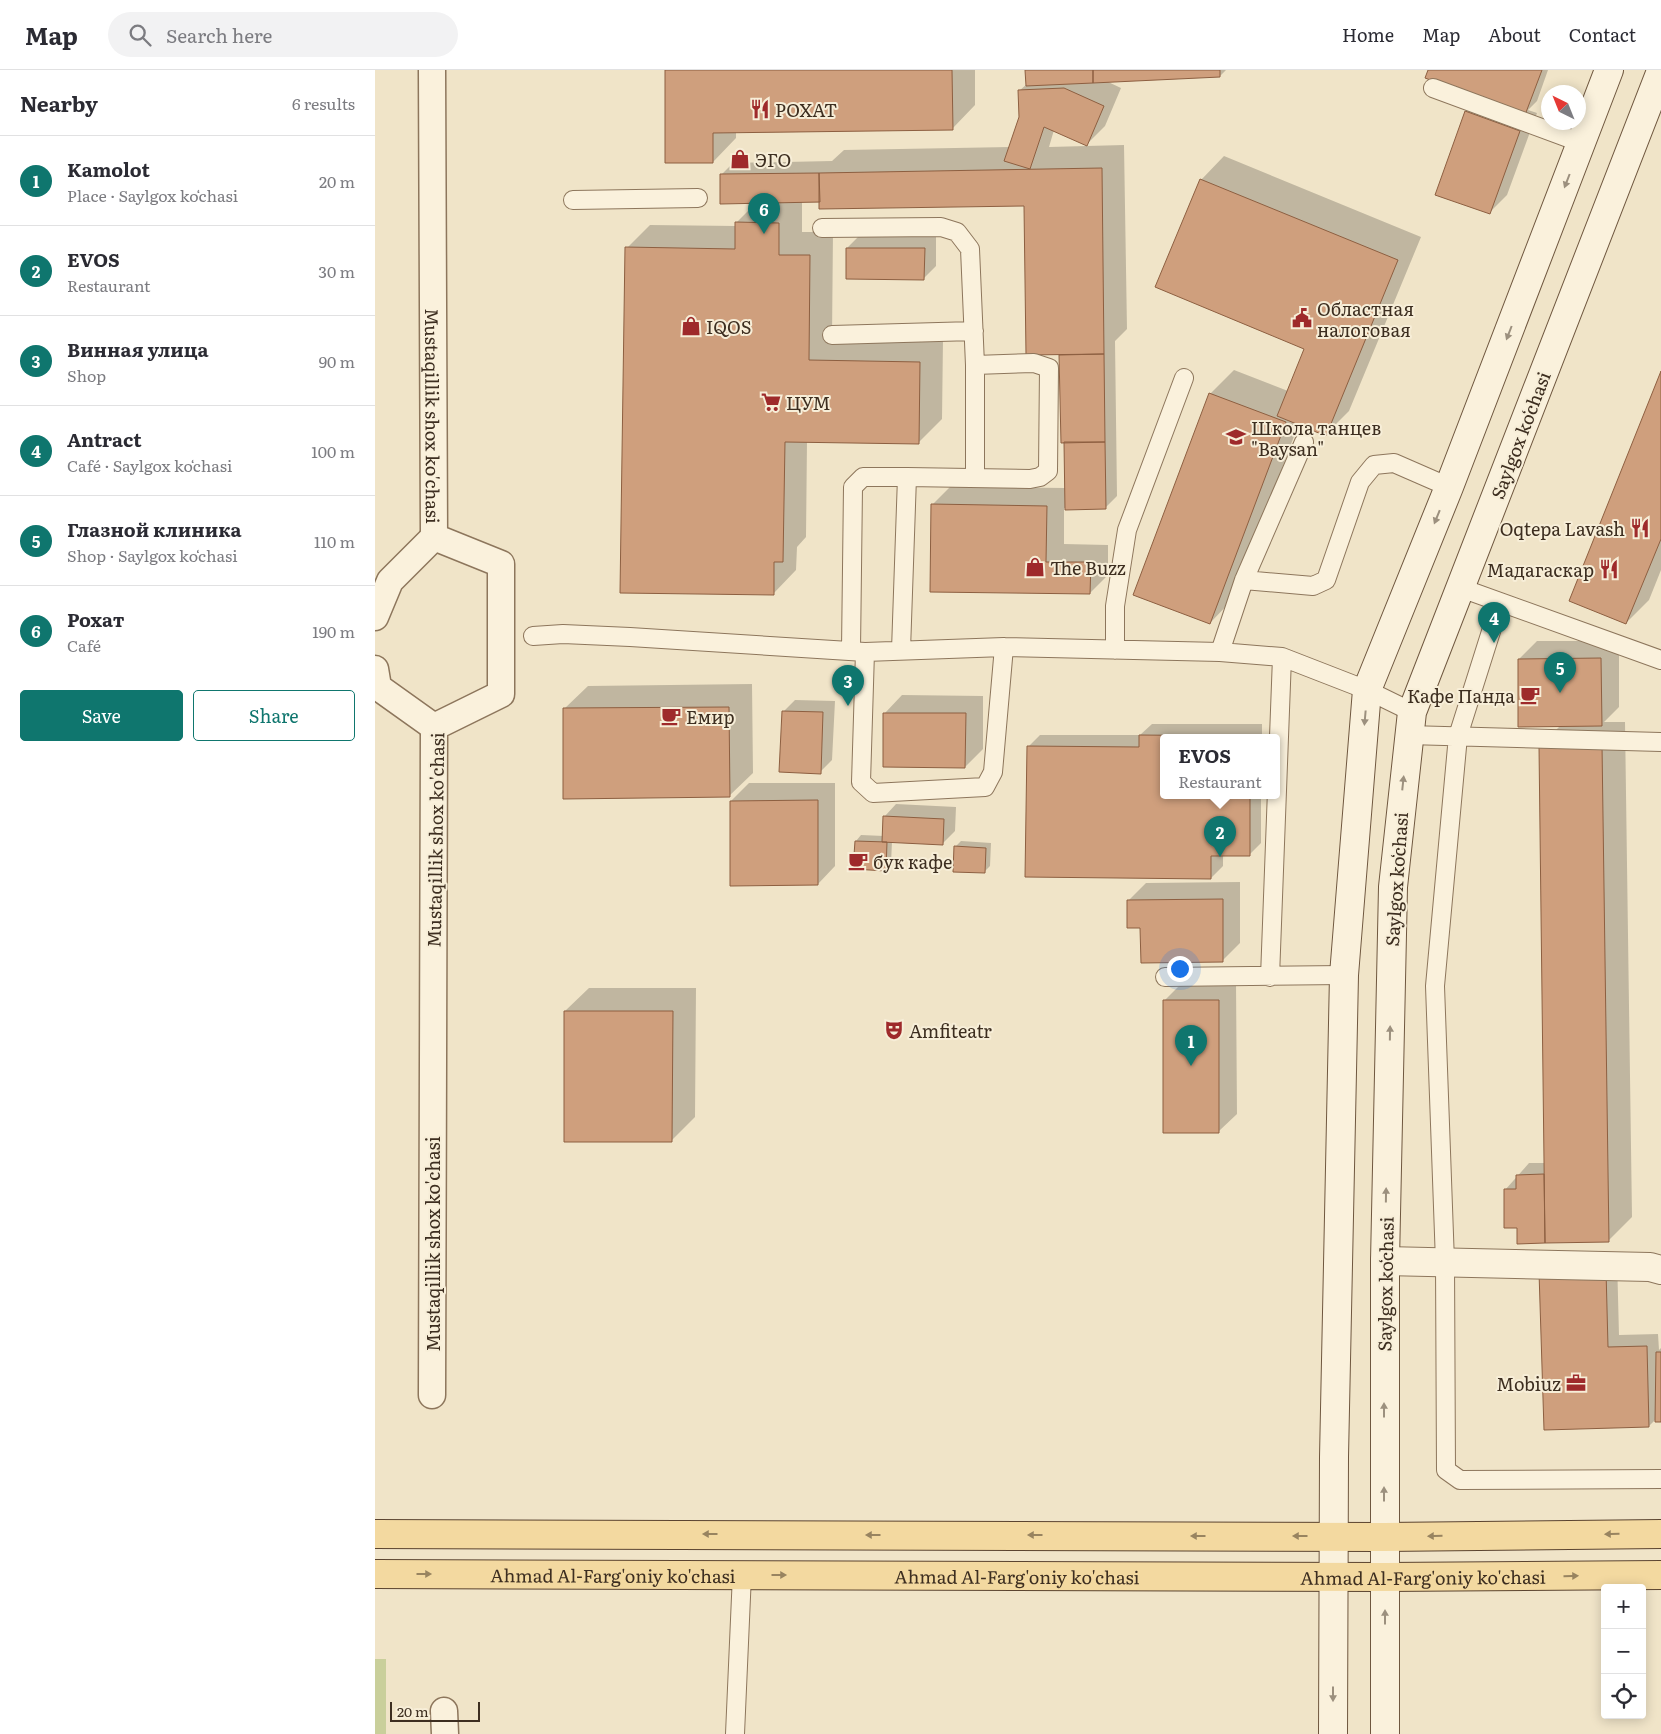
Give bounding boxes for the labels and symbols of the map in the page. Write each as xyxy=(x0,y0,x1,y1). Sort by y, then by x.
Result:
north arrow xyxy=(1541,85,1586,130)
place label: РОХАТ xyxy=(775,96,837,123)
restaurant icon: РОХАТ xyxy=(749,98,771,120)
place label: ЭГО xyxy=(755,146,791,173)
shop icon: ЭГО xyxy=(729,148,751,170)
one-way arrow xyxy=(1563,174,1571,189)
pin: 6 xyxy=(748,193,780,234)
place label: Областная налоговая xyxy=(1317,295,1414,343)
public building icon: Областная налоговая xyxy=(1291,307,1313,329)
street label: Mustaqillik shox ko'chasi xyxy=(420,308,447,524)
place label: IQOS xyxy=(706,313,752,340)
shop icon: IQOS xyxy=(680,315,702,337)
one-way arrow xyxy=(1505,325,1512,340)
street label: Saylgox koʻchasi xyxy=(1483,367,1557,503)
place label: ЦУМ xyxy=(786,389,831,416)
supermarket icon: ЦУМ xyxy=(760,391,782,413)
place label: Школа танцев "Baysan" xyxy=(1251,414,1381,462)
school or university icon: Школа танцев "Baysan" xyxy=(1225,426,1247,448)
one-way arrow xyxy=(1433,510,1441,525)
place label: Oqtepa Lavash xyxy=(1500,515,1625,542)
restaurant icon: Oqtepa Lavash xyxy=(1629,517,1651,539)
place label: The Buzz xyxy=(1050,554,1126,581)
shop icon: The Buzz xyxy=(1024,556,1046,578)
place label: Мадагаскар xyxy=(1487,556,1594,583)
restaurant icon: Мадагаскар xyxy=(1598,558,1620,580)
pin: 4 xyxy=(1478,602,1510,643)
pin: 5 xyxy=(1544,652,1576,693)
pin: 3 xyxy=(832,665,864,706)
place label: Кафе Панда xyxy=(1407,682,1515,709)
cafe icon: Кафе Панда xyxy=(1519,684,1541,706)
place label: Емир xyxy=(686,703,735,730)
cafe icon: Емир xyxy=(660,705,682,727)
one-way arrow xyxy=(1360,710,1368,726)
street label: Mustaqillik shox ko'chasi xyxy=(420,732,450,948)
one-way arrow xyxy=(1399,775,1407,791)
street label: Saylgox koʻchasi xyxy=(1378,811,1414,947)
pin: 2 xyxy=(1204,816,1236,857)
place label: бук кафе xyxy=(873,848,952,875)
cafe icon: бук кафе xyxy=(847,850,869,872)
your location xyxy=(1167,956,1193,982)
place label: Amfiteatr xyxy=(909,1017,992,1044)
theatre icon: Amfiteatr xyxy=(883,1019,905,1041)
one-way arrow xyxy=(1386,1024,1394,1040)
pin: 1 xyxy=(1175,1025,1207,1066)
street label: Mustaqillik shox ko'chasi xyxy=(419,1136,446,1352)
one-way arrow xyxy=(1382,1187,1390,1203)
street label: Saylgox koʻchasi xyxy=(1370,1216,1400,1352)
place label: Mobiuz xyxy=(1496,1370,1561,1397)
office icon: Mobiuz xyxy=(1565,1372,1587,1394)
one-way arrow xyxy=(1380,1402,1388,1418)
one-way arrow xyxy=(1380,1485,1388,1501)
one-way arrow xyxy=(702,1530,718,1538)
one-way arrow xyxy=(864,1531,880,1539)
one-way arrow xyxy=(1027,1531,1043,1539)
one-way arrow xyxy=(1604,1531,1620,1539)
one-way arrow xyxy=(1189,1532,1205,1540)
one-way arrow xyxy=(1292,1532,1308,1540)
one-way arrow xyxy=(1427,1533,1443,1541)
street label: Ahmad Al-Farg'oniy ko'chasi xyxy=(490,1561,736,1589)
street label: Ahmad Al-Farg'oniy ko'chasi xyxy=(894,1562,1140,1590)
street label: Ahmad Al-Farg'oniy ko'chasi xyxy=(1300,1562,1546,1591)
one-way arrow xyxy=(416,1570,432,1578)
one-way arrow xyxy=(771,1571,787,1579)
one-way arrow xyxy=(1563,1571,1579,1579)
one-way arrow xyxy=(1381,1608,1389,1624)
one-way arrow xyxy=(1329,1686,1337,1702)
scale bar xyxy=(390,1699,480,1722)

